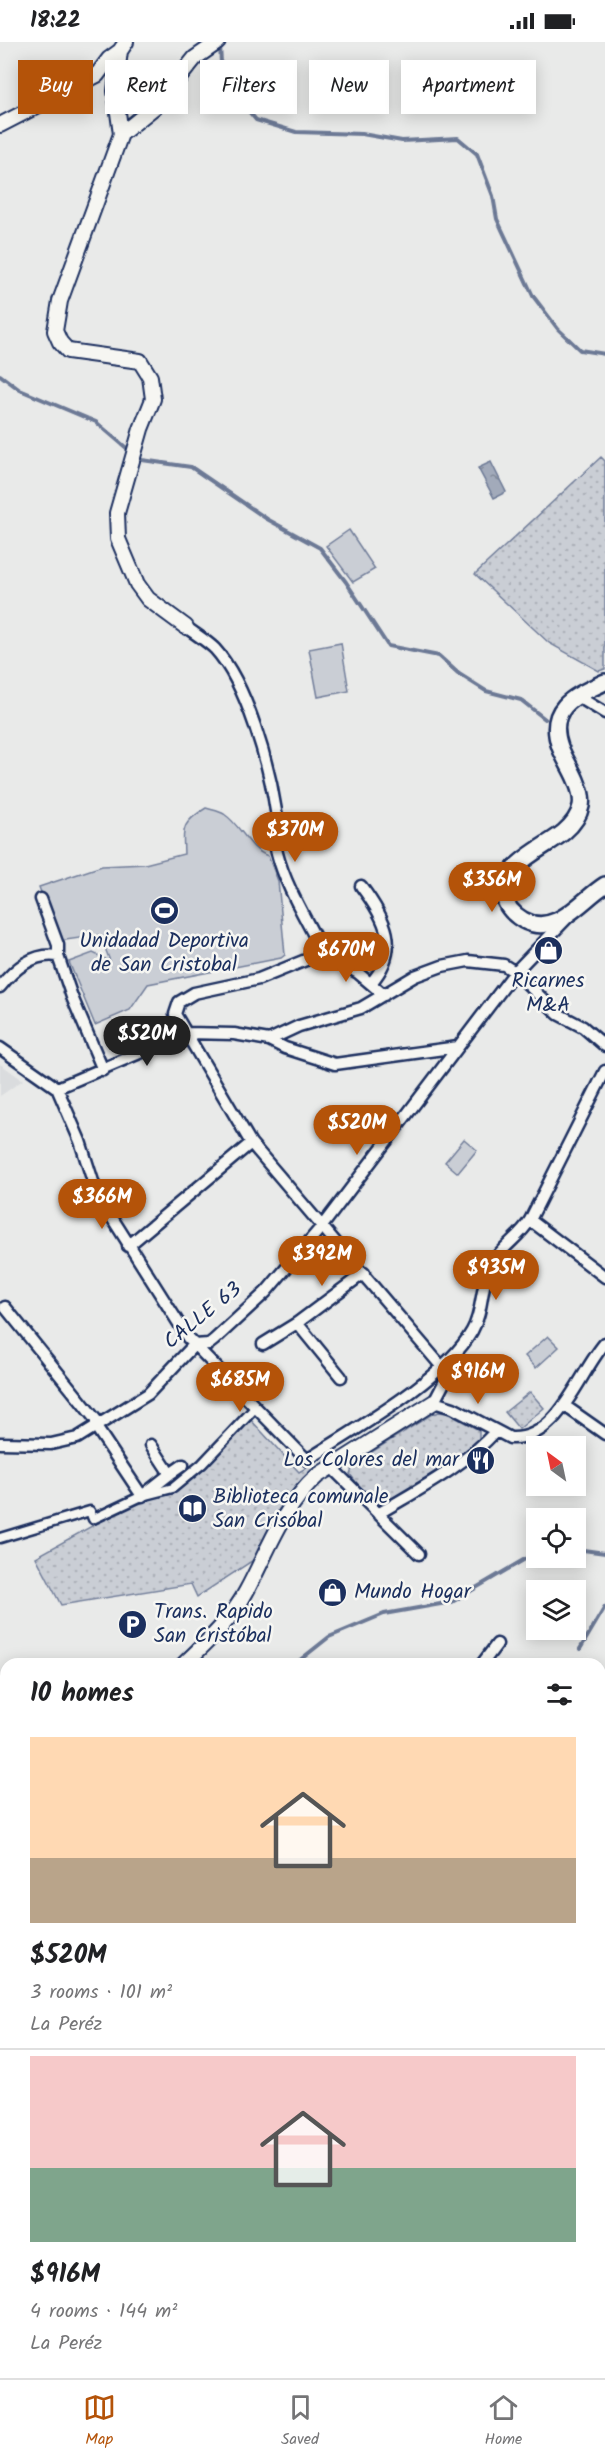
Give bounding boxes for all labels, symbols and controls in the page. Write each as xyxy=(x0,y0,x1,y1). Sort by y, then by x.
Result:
text: 18:22 xyxy=(30,4,81,39)
chip: Buy xyxy=(18,60,93,114)
chip: Rent xyxy=(105,60,188,114)
chip: Filters xyxy=(200,60,297,114)
chip: New xyxy=(309,60,389,114)
chip: Apartment xyxy=(401,60,536,114)
pin: $370M xyxy=(253,812,337,863)
text: $370M xyxy=(266,815,324,847)
pin: $356M xyxy=(450,862,534,913)
text: $356M xyxy=(463,865,521,897)
sports icon: Unidadad Deportiva de San Cristobal xyxy=(148,894,180,926)
place label: Unidadad Deportiva de San Cristobal xyxy=(79,925,249,982)
pin: $670M xyxy=(304,932,388,983)
shop icon: Ricarnes M&A xyxy=(532,934,564,966)
text: $670M xyxy=(317,935,375,967)
place label: Ricarnes M&A xyxy=(512,965,585,1022)
pin: $520M xyxy=(105,1016,189,1067)
text: $520M xyxy=(118,1019,177,1051)
pin: $520M xyxy=(315,1105,399,1156)
text: $520M xyxy=(328,1108,387,1140)
pin: $366M xyxy=(60,1179,144,1230)
text: $366M xyxy=(72,1182,132,1214)
pin: $392M xyxy=(280,1236,364,1287)
text: $392M xyxy=(292,1239,352,1271)
pin: $935M xyxy=(454,1250,538,1301)
text: $935M xyxy=(467,1253,525,1285)
street label: CALLE 63 xyxy=(157,1274,249,1358)
pin: $916M xyxy=(436,1354,520,1405)
text: $916M xyxy=(451,1357,505,1389)
pin: $685M xyxy=(198,1362,282,1413)
text: $685M xyxy=(210,1365,270,1397)
north arrow xyxy=(526,1436,586,1496)
map controls xyxy=(526,1436,586,1640)
place label: Los Colores del mar xyxy=(283,1444,460,1477)
restaurant icon: Los Colores del mar xyxy=(464,1444,496,1476)
place label: Biblioteca comunale San Crisóbal xyxy=(213,1481,389,1538)
library icon: Biblioteca comunale San Crisóbal xyxy=(176,1493,208,1525)
button: locate xyxy=(526,1508,586,1568)
shop icon: Mundo Hogar xyxy=(317,1576,349,1608)
place label: Mundo Hogar xyxy=(354,1576,472,1609)
button: layers xyxy=(526,1580,586,1640)
place label: Trans. Rapido San Cristóbal xyxy=(154,1596,273,1653)
parking icon: Trans. Rapido San Cristóbal xyxy=(117,1608,149,1640)
text: 10 homes xyxy=(30,1673,134,1715)
icon: filters xyxy=(543,1678,576,1711)
icon: home xyxy=(249,1776,357,1884)
text: $520M xyxy=(30,1935,107,1977)
text: 3 rooms · 101 m² xyxy=(30,1977,172,2009)
text: La Peréz xyxy=(30,2009,102,2041)
icon: home xyxy=(249,2095,357,2203)
text: $916M xyxy=(30,2254,100,2296)
text: 4 rooms · 144 m² xyxy=(30,2296,177,2328)
text: La Peréz xyxy=(30,2328,102,2360)
tab: Map xyxy=(83,2391,116,2452)
tab: Saved xyxy=(281,2391,319,2452)
tab: Home xyxy=(484,2391,522,2452)

